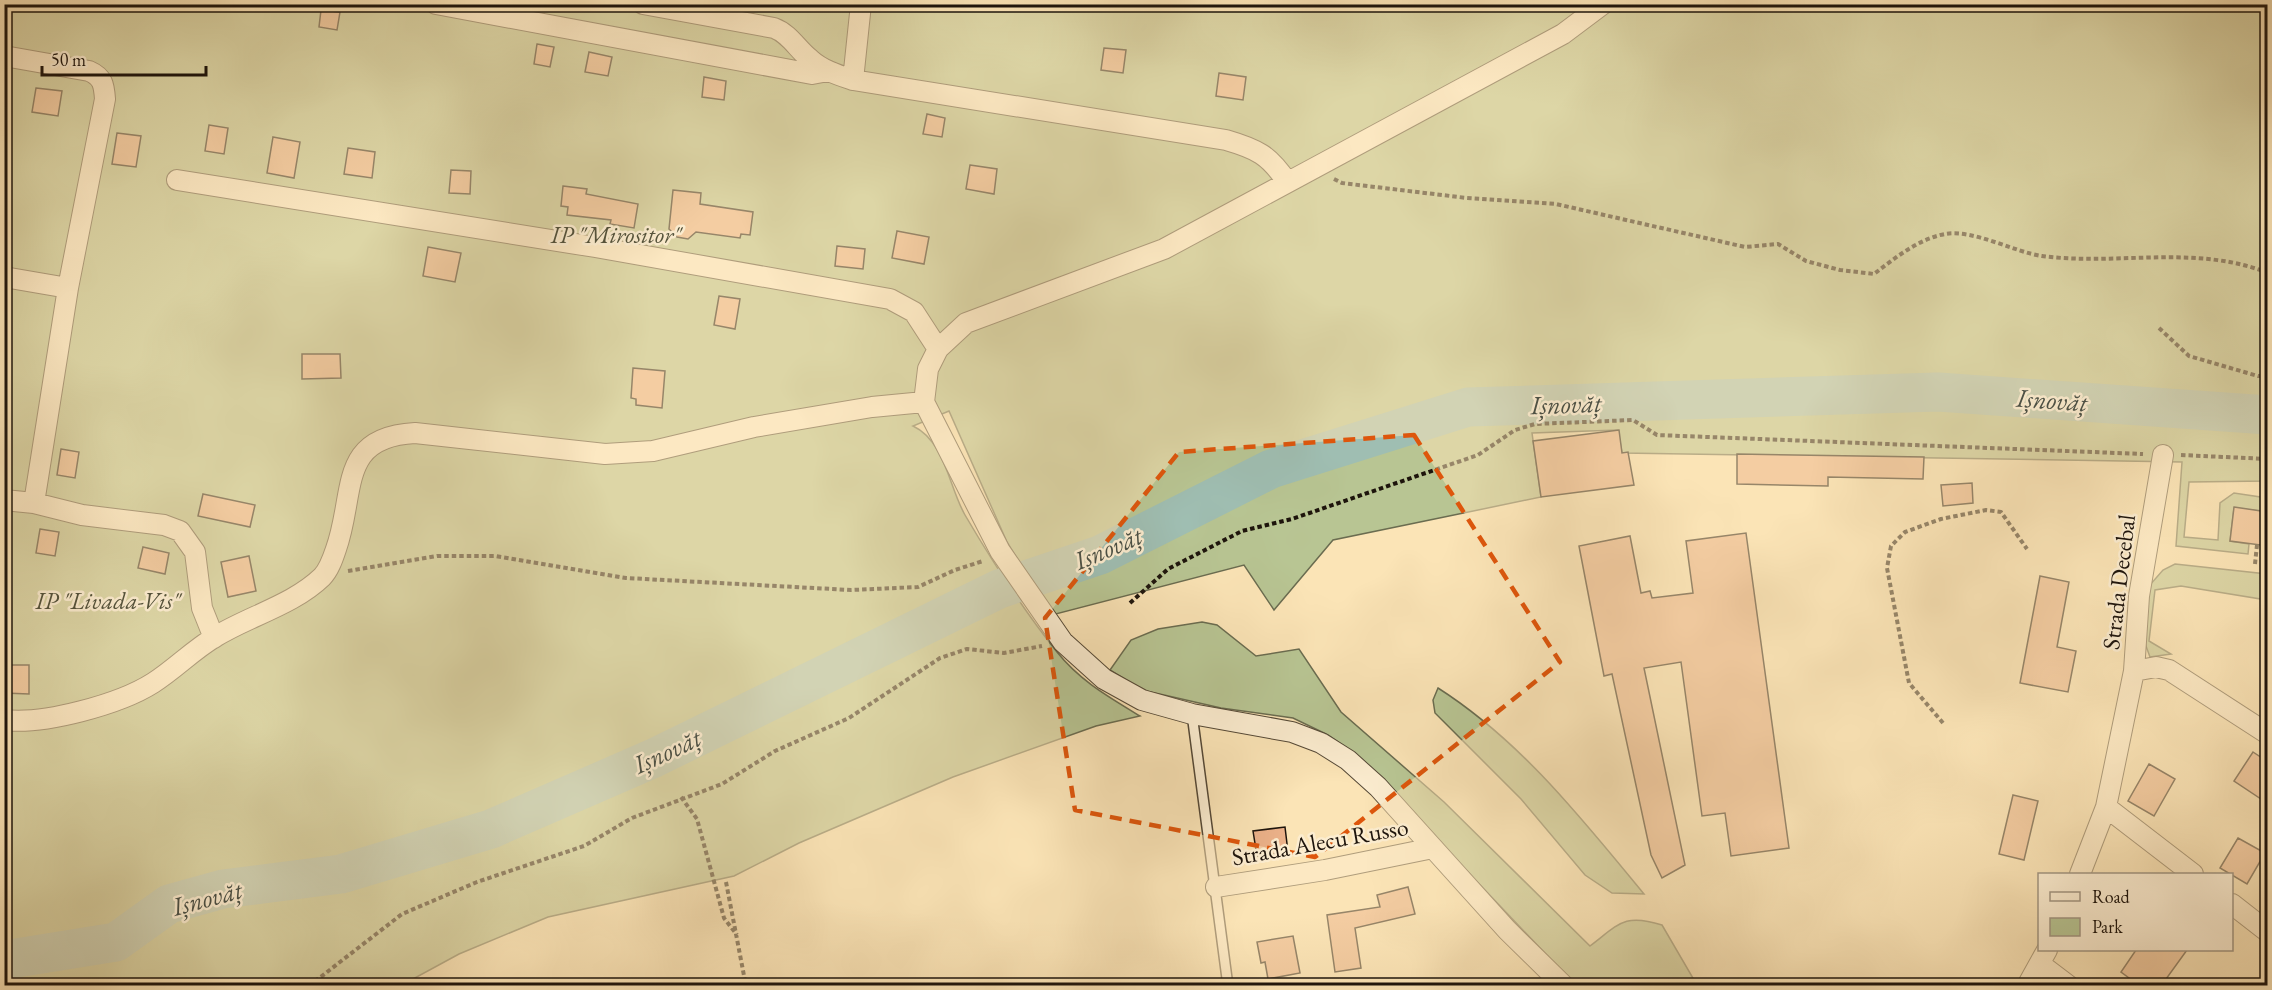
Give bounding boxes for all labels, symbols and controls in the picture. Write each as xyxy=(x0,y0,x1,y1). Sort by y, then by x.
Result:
scale bar xyxy=(42,39,206,77)
text: 50 m xyxy=(51,48,86,71)
park label: IP "Mirositor" xyxy=(550,219,683,250)
water label: Ișnovăț xyxy=(2014,380,2090,420)
water label: Ișnovăț xyxy=(1529,386,1604,422)
street label: Strada Decebal xyxy=(2095,512,2142,651)
water label: Ișnovăț xyxy=(1068,518,1149,578)
park label: IP "Livada-Vis" xyxy=(35,585,182,616)
water label: Ișnovăț xyxy=(627,720,708,782)
street label: Strada Alecu Russo xyxy=(1229,811,1411,872)
water label: Ișnovăț xyxy=(167,872,247,924)
legend xyxy=(2038,873,2233,951)
text: Road xyxy=(2092,885,2131,908)
text: Park xyxy=(2092,915,2123,938)

